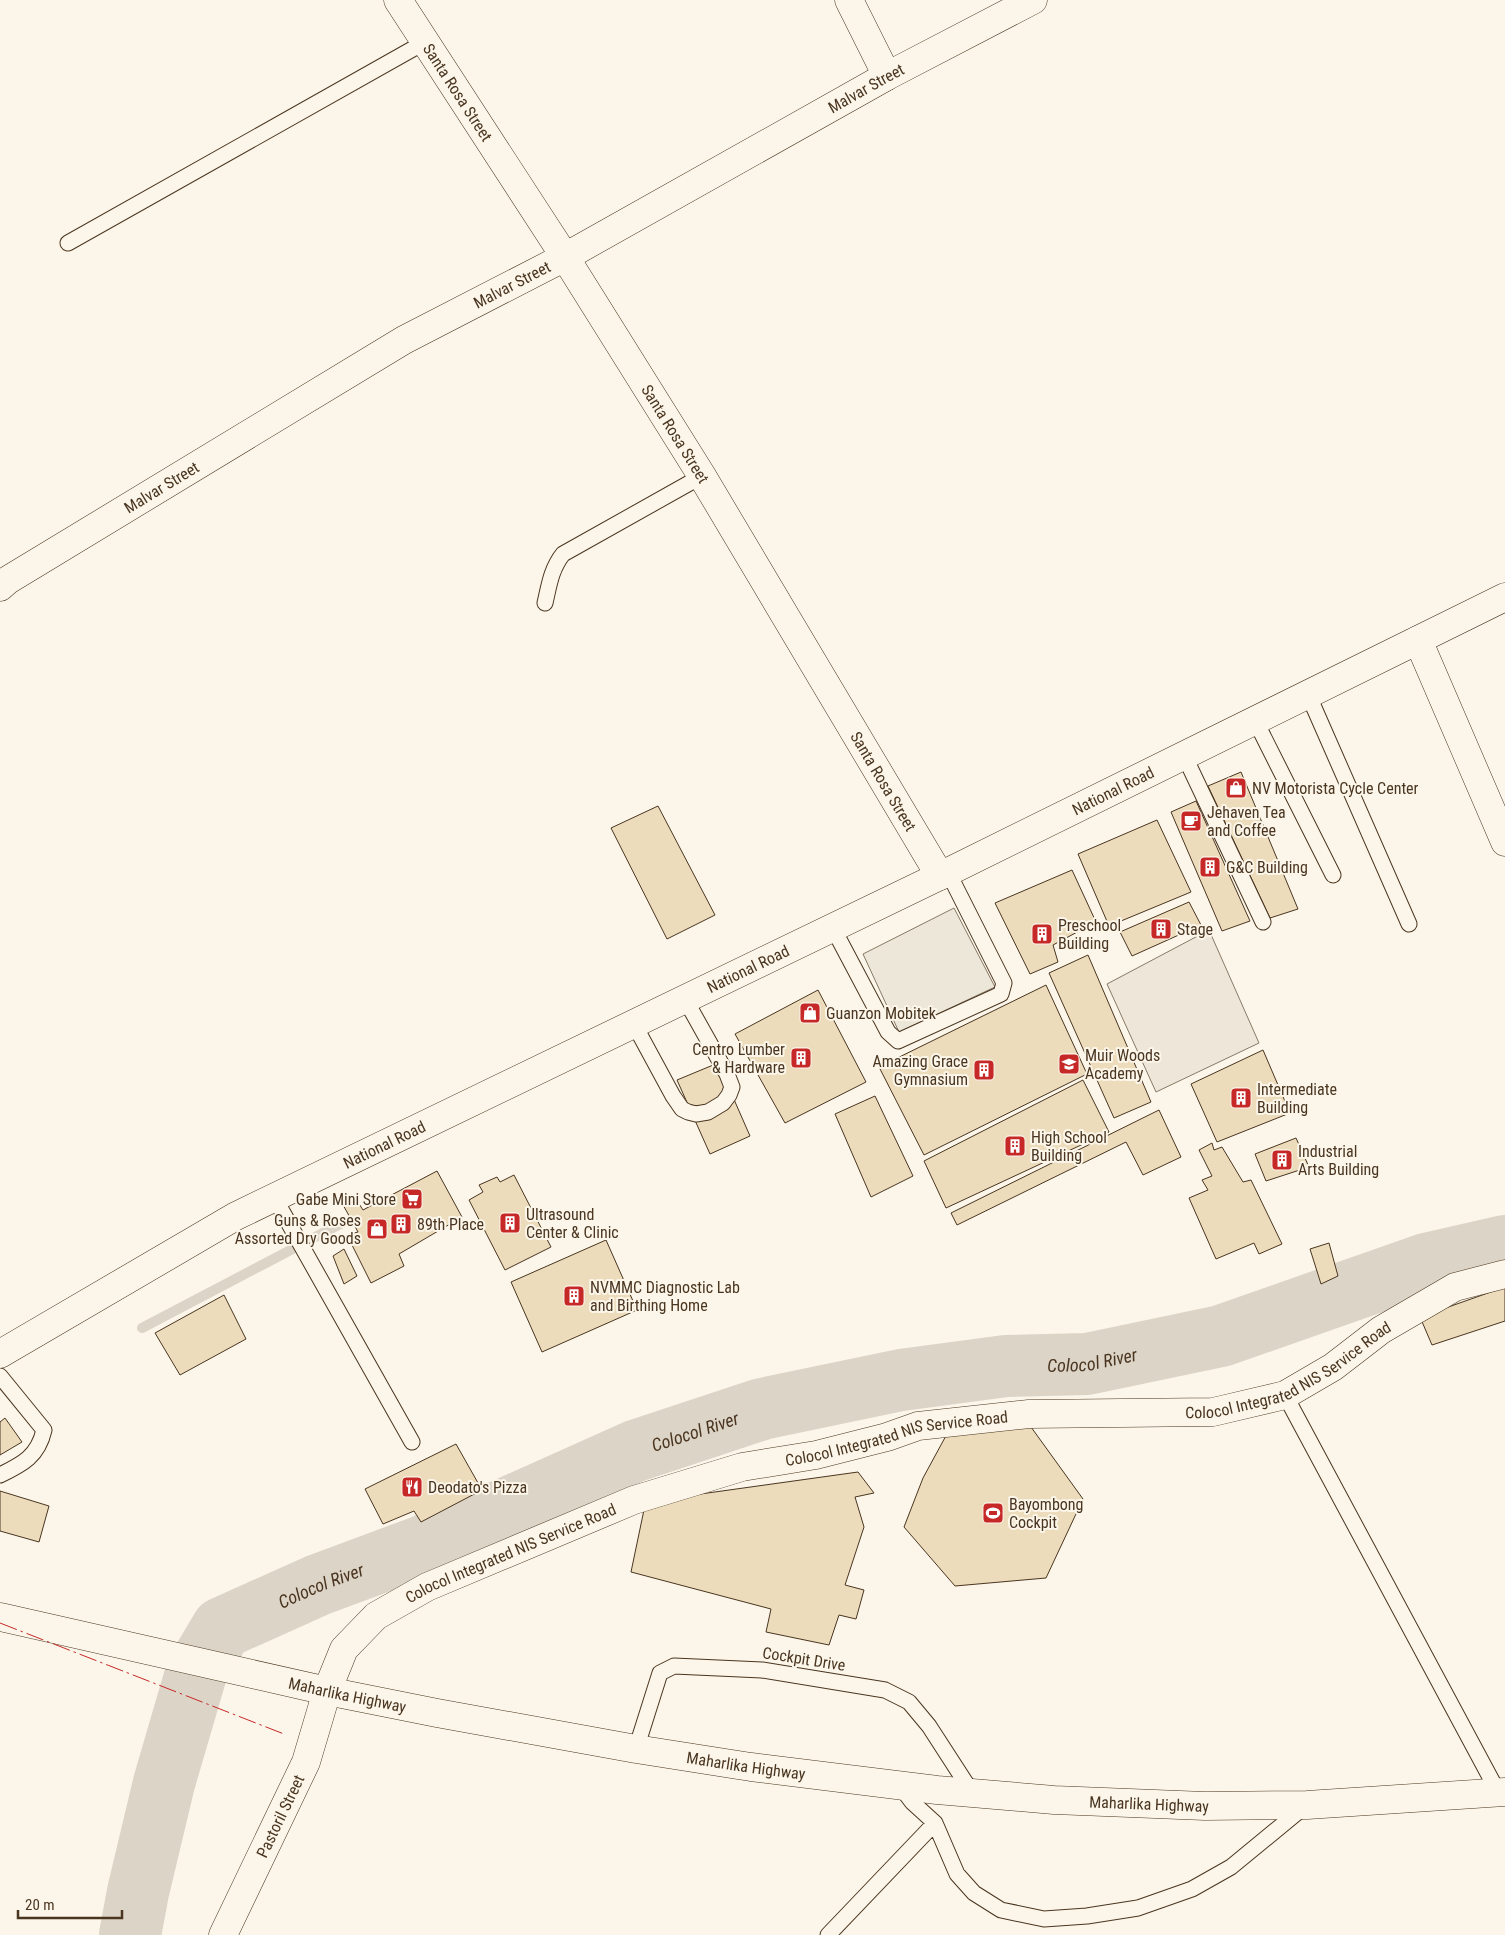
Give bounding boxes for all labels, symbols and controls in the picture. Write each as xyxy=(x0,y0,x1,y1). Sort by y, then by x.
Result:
street label: Santa Rosa Street xyxy=(419,40,497,145)
street label: Malvar Street xyxy=(825,59,907,117)
street label: Malvar Street xyxy=(470,257,554,312)
street label: Santa Rosa Street xyxy=(638,381,714,487)
street label: Malvar Street xyxy=(121,457,202,517)
street label: Santa Rosa Street xyxy=(847,728,921,835)
street label: National Road xyxy=(1069,762,1157,819)
shop icon: NV Motorista Cycle Center xyxy=(1224,776,1248,800)
place label: NV Motorista Cycle Center xyxy=(1252,779,1419,798)
place label: Jehaven Tea and Coffee xyxy=(1207,803,1286,840)
cafe icon: Jehaven Tea and Coffee xyxy=(1179,809,1203,833)
building icon: G&C Building xyxy=(1198,855,1222,879)
place label: G&C Building xyxy=(1226,858,1308,877)
place label: Preschool Building xyxy=(1058,916,1121,953)
building icon: Stage xyxy=(1149,917,1173,941)
place label: Stage xyxy=(1177,920,1213,939)
building icon: Preschool Building xyxy=(1030,922,1054,946)
street label: National Road xyxy=(704,941,792,997)
shop icon: Guanzon Mobitek xyxy=(798,1001,822,1025)
place label: Guanzon Mobitek xyxy=(826,1004,937,1023)
place label: Centro Lumber & Hardware xyxy=(692,1040,785,1077)
building icon: Centro Lumber & Hardware xyxy=(789,1046,813,1070)
place label: Muir Woods Academy xyxy=(1085,1046,1160,1083)
place label: Amazing Grace Gymnasium xyxy=(872,1052,968,1089)
school or university icon: Muir Woods Academy xyxy=(1057,1052,1081,1076)
building icon: Amazing Grace Gymnasium xyxy=(972,1058,996,1082)
place label: Intermediate Building xyxy=(1257,1080,1337,1117)
building icon: Intermediate Building xyxy=(1229,1086,1253,1110)
street label: National Road xyxy=(340,1116,428,1172)
place label: High School Building xyxy=(1031,1128,1107,1165)
building icon: High School Building xyxy=(1003,1134,1027,1158)
place label: Industrial Arts Building xyxy=(1298,1142,1379,1179)
building icon: Industrial Arts Building xyxy=(1270,1148,1294,1172)
supermarket icon: Gabe Mini Store xyxy=(400,1187,424,1211)
place label: Gabe Mini Store xyxy=(296,1190,396,1209)
place label: Ultrasound Center & Clinic xyxy=(526,1205,619,1242)
place label: Guns & Roses Assorted Dry Goods xyxy=(235,1211,361,1248)
building icon: Ultrasound Center & Clinic xyxy=(498,1211,522,1235)
building icon: 89th Place xyxy=(389,1212,413,1236)
place label: 89th Place xyxy=(417,1215,484,1234)
shop icon: Guns & Roses Assorted Dry Goods xyxy=(365,1217,389,1241)
place label: NVMMC Diagnostic Lab and Birthing Home xyxy=(590,1278,740,1315)
building icon: NVMMC Diagnostic Lab and Birthing Home xyxy=(562,1284,586,1308)
street label: Colocol Integrated NIS Service Road xyxy=(1185,1317,1394,1422)
water label: Colocol River xyxy=(1047,1343,1139,1375)
water label: Colocol River xyxy=(649,1407,742,1455)
street label: Colocol Integrated NIS Service Road xyxy=(784,1407,1009,1469)
restaurant icon: Deodato's Pizza xyxy=(400,1475,424,1499)
place label: Deodato's Pizza xyxy=(428,1478,527,1497)
place label: Bayombong Cockpit xyxy=(1009,1495,1083,1532)
street label: Colocol Integrated NIS Service Road xyxy=(402,1499,619,1607)
sports icon: Bayombong Cockpit xyxy=(981,1501,1005,1525)
water label: Colocol River xyxy=(275,1558,367,1612)
street label: Cockpit Drive xyxy=(761,1643,847,1675)
street label: Maharlika Highway xyxy=(287,1673,408,1716)
street label: Maharlika Highway xyxy=(685,1748,807,1783)
street label: Pastoril Street xyxy=(252,1771,308,1861)
street label: Maharlika Highway xyxy=(1089,1792,1209,1816)
scale bar xyxy=(18,1888,121,1920)
text: 20 m xyxy=(25,1896,55,1914)

